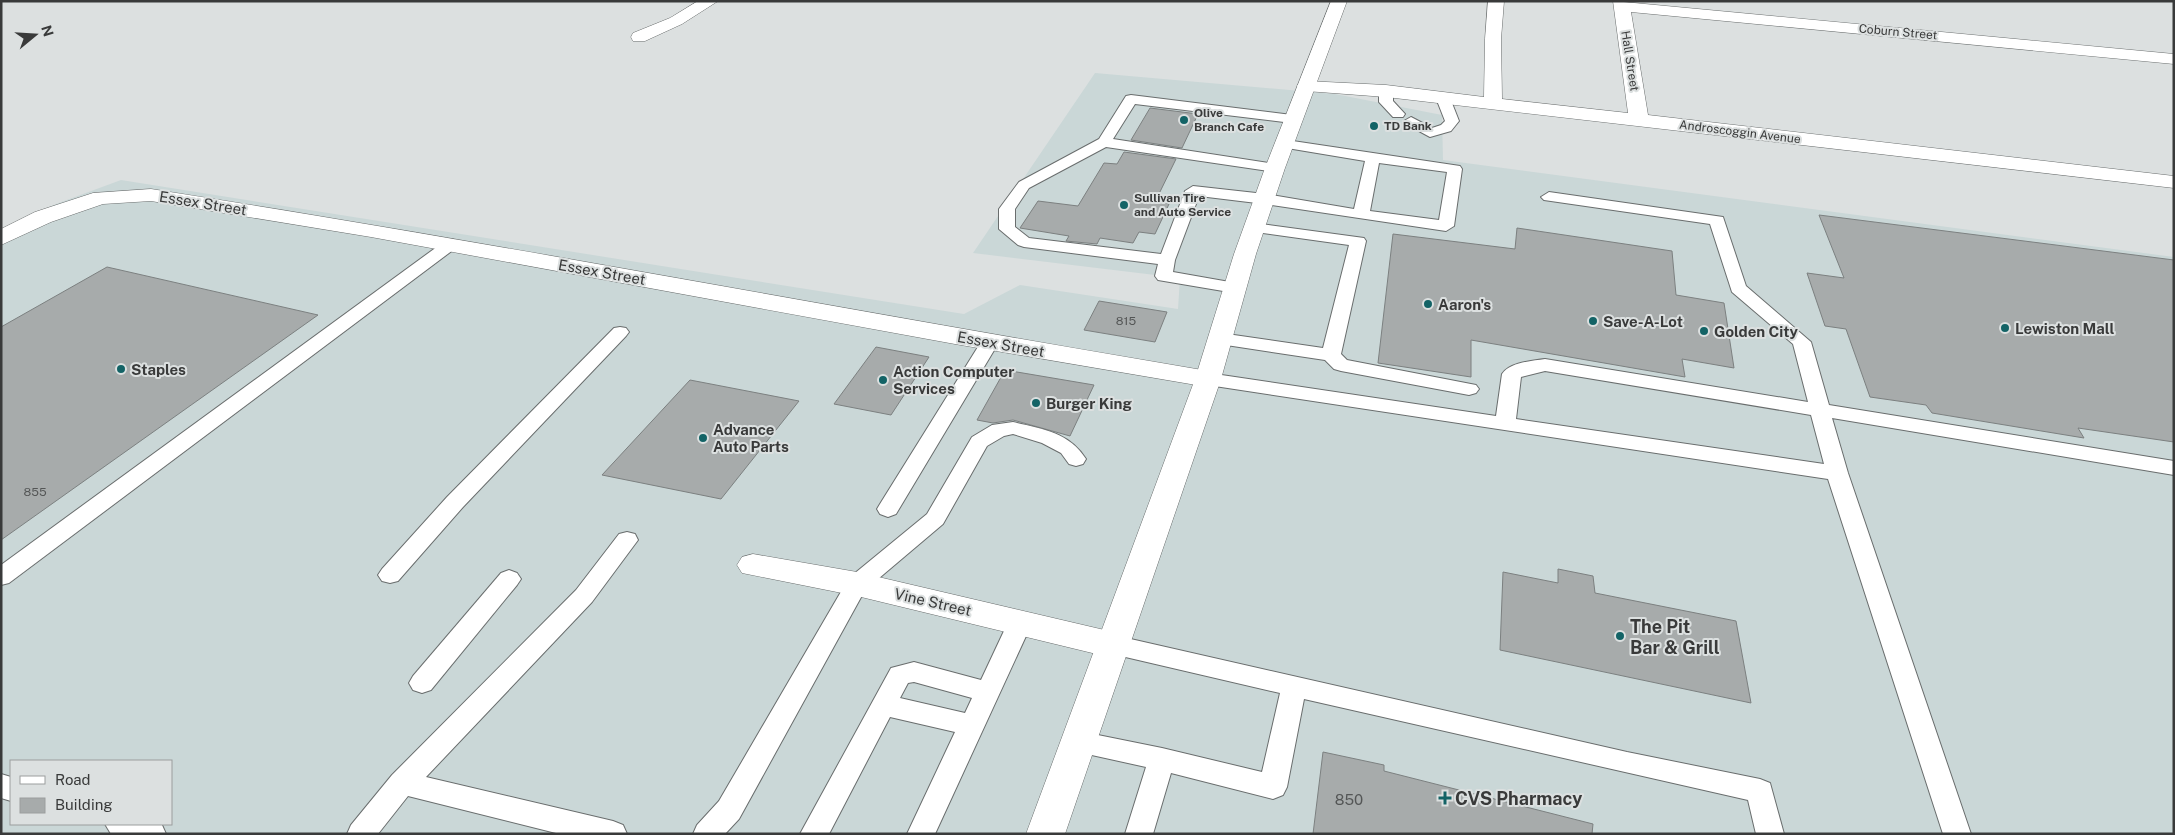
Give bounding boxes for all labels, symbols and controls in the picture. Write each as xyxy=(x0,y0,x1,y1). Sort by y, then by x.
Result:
north arrow xyxy=(10,10,60,60)
street label: Coburn Street xyxy=(1858,22,1938,42)
text: N xyxy=(38,23,57,39)
street label: Hall Street xyxy=(1618,30,1642,92)
place label: Olive Branch Cafe xyxy=(1194,106,1264,134)
marker: Olive Branch Cafe xyxy=(1178,114,1190,126)
street label: Androscoggin Avenue xyxy=(1678,118,1802,146)
place label: TD Bank xyxy=(1384,119,1432,133)
marker: TD Bank xyxy=(1368,120,1380,132)
street label: Essex Street xyxy=(158,188,248,218)
place label: Sullivan Tire and Auto Service xyxy=(1134,191,1231,219)
marker: Sullivan Tire and Auto Service xyxy=(1118,199,1130,211)
street label: Essex Street xyxy=(557,256,647,288)
place label: Aaron's xyxy=(1438,296,1491,313)
marker: Aaron's xyxy=(1422,298,1434,310)
place label: Save-A-Lot xyxy=(1603,313,1683,330)
house number: 815 xyxy=(1116,314,1136,328)
marker: Save-A-Lot xyxy=(1587,315,1599,327)
place label: Lewiston Mall xyxy=(2015,320,2115,337)
marker: Lewiston Mall xyxy=(1999,322,2011,334)
place label: Golden City xyxy=(1714,323,1799,340)
marker: Golden City xyxy=(1698,325,1710,337)
street label: Essex Street xyxy=(956,328,1046,360)
place label: Staples xyxy=(131,361,186,378)
marker: Staples xyxy=(115,363,127,375)
place label: Action Computer Services xyxy=(893,363,1014,397)
marker: Action Computer Services xyxy=(877,374,889,386)
place label: Burger King xyxy=(1046,395,1132,412)
marker: Burger King xyxy=(1030,397,1042,409)
place label: Advance Auto Parts xyxy=(713,421,789,455)
marker: Advance Auto Parts xyxy=(697,432,709,444)
house number: 855 xyxy=(23,485,47,499)
street label: Vine Street xyxy=(893,585,973,619)
place label: The Pit Bar & Grill xyxy=(1630,616,1720,658)
marker: The Pit Bar & Grill xyxy=(1614,630,1626,642)
legend xyxy=(10,760,172,825)
text: Road xyxy=(55,771,91,788)
place label: CVS Pharmacy xyxy=(1455,788,1582,809)
house number: 850 xyxy=(1335,791,1363,808)
marker: CVS Pharmacy xyxy=(1439,792,1451,804)
text: Building xyxy=(55,796,113,813)

